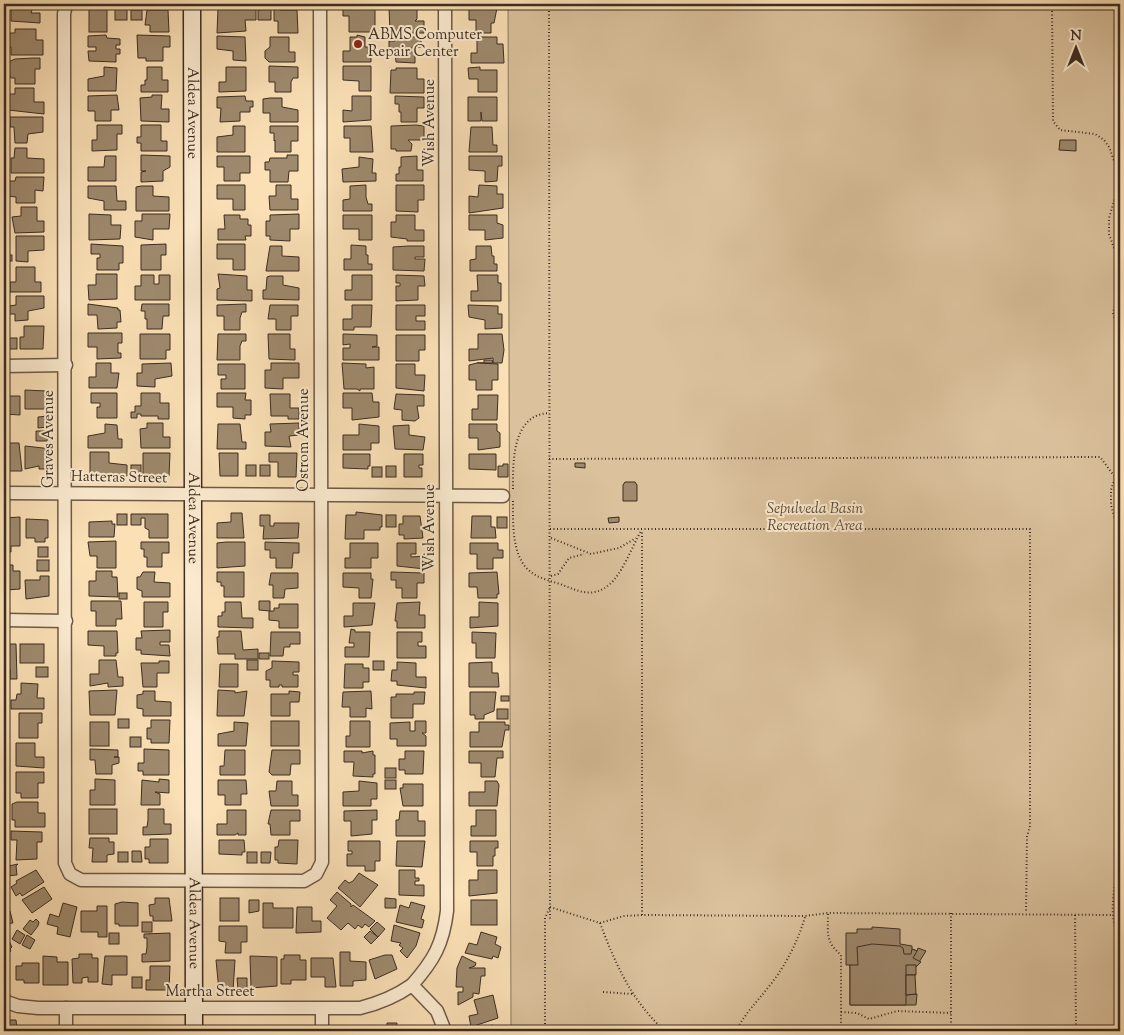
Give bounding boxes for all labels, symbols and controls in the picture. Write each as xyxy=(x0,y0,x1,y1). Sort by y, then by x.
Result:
north arrow xyxy=(1052,22,1102,72)
place label: ABMS Computer Repair Center xyxy=(368,25,482,63)
text: N xyxy=(1070,27,1082,47)
marker: ABMS Computer Repair Center xyxy=(352,38,364,50)
street label: Aldea Avenue xyxy=(182,67,203,159)
street label: Wish Avenue xyxy=(420,79,441,167)
street label: Ostrom Avenue xyxy=(294,388,315,492)
street label: Graves Avenue xyxy=(39,390,60,488)
street label: Hatteras Street xyxy=(71,467,167,489)
street label: Aldea Avenue xyxy=(182,472,204,564)
street label: Wish Avenue xyxy=(420,484,441,572)
park label: Sepulveda Basin Recreation Area xyxy=(767,499,863,537)
street label: Aldea Avenue xyxy=(183,877,204,969)
street label: Martha Street xyxy=(166,982,254,1003)

